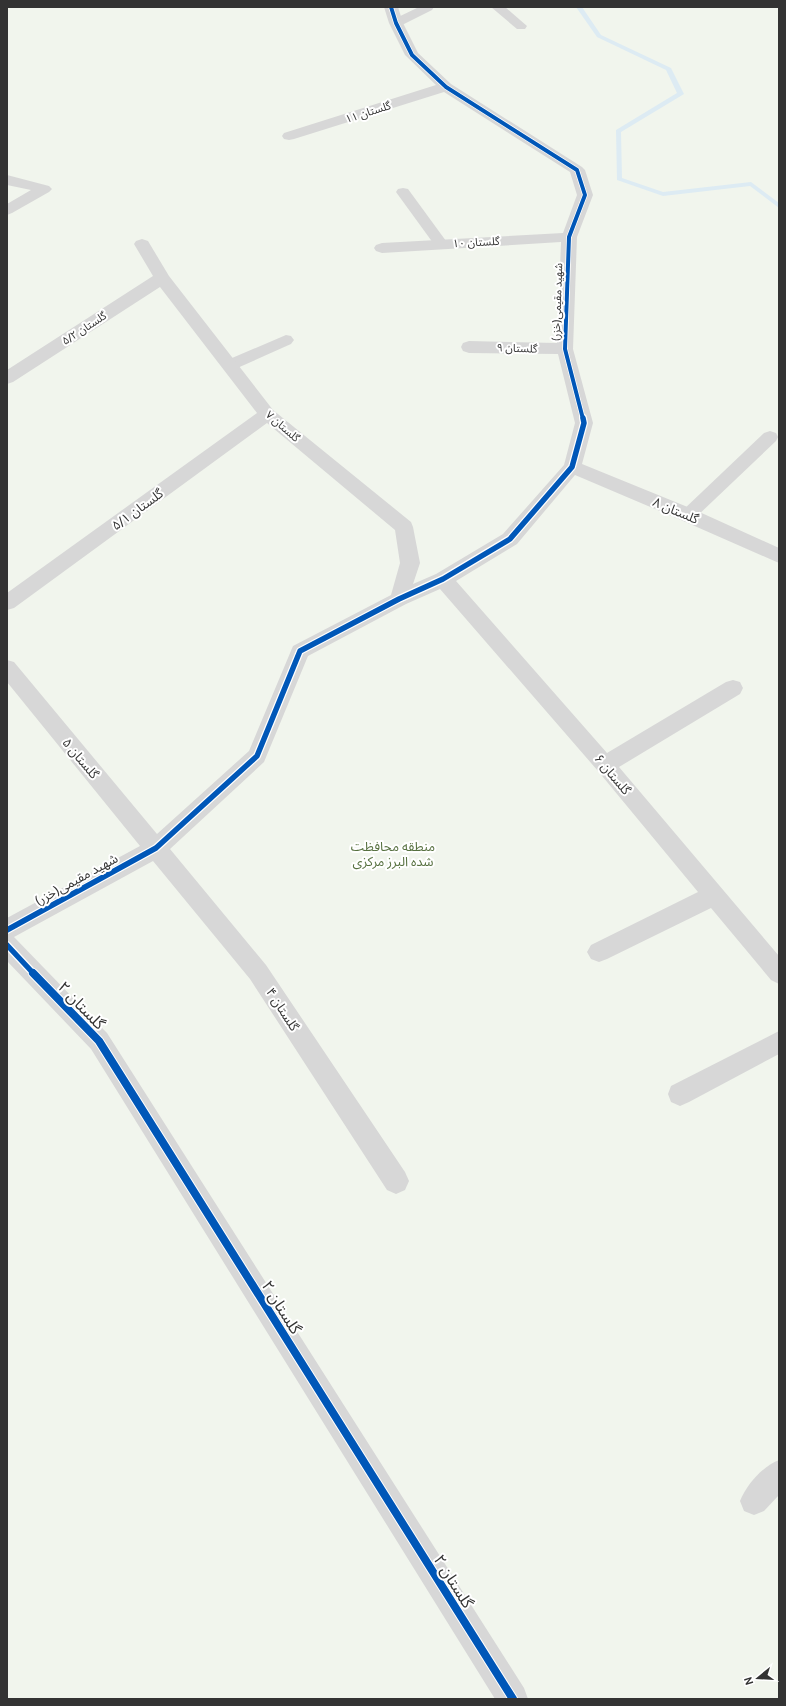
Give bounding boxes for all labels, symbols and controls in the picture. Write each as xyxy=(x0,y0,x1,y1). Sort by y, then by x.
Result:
street label: گلستان ۱۱ xyxy=(343,98,393,126)
street label: گلستان ۱۰ xyxy=(452,234,500,250)
street label: شهید مقیمی(‌خزر) xyxy=(549,262,565,341)
street label: گلستان ۵/۲ xyxy=(59,308,109,348)
street label: گلستان ۹ xyxy=(496,340,538,356)
street label: گلستان ۷ xyxy=(263,407,303,445)
street label: گلستان ۵/۱ xyxy=(108,485,167,534)
street label: گلستان ۸ xyxy=(650,493,702,528)
street label: گلستان ۵ xyxy=(59,734,103,783)
street label: گلستان ۶ xyxy=(591,750,635,799)
park label: منطقه محافظت شده البرز مرکزی xyxy=(351,838,435,870)
street label: شهید مقیمی(‌خزر) xyxy=(32,850,121,909)
street label: گلستان ۲ xyxy=(54,977,109,1034)
street label: گلستان ۴ xyxy=(262,984,303,1035)
street label: گلستان ۲ xyxy=(258,1277,306,1338)
street label: گلستان ۲ xyxy=(430,1551,478,1612)
north arrow xyxy=(738,1658,778,1698)
text: N xyxy=(741,1675,756,1687)

